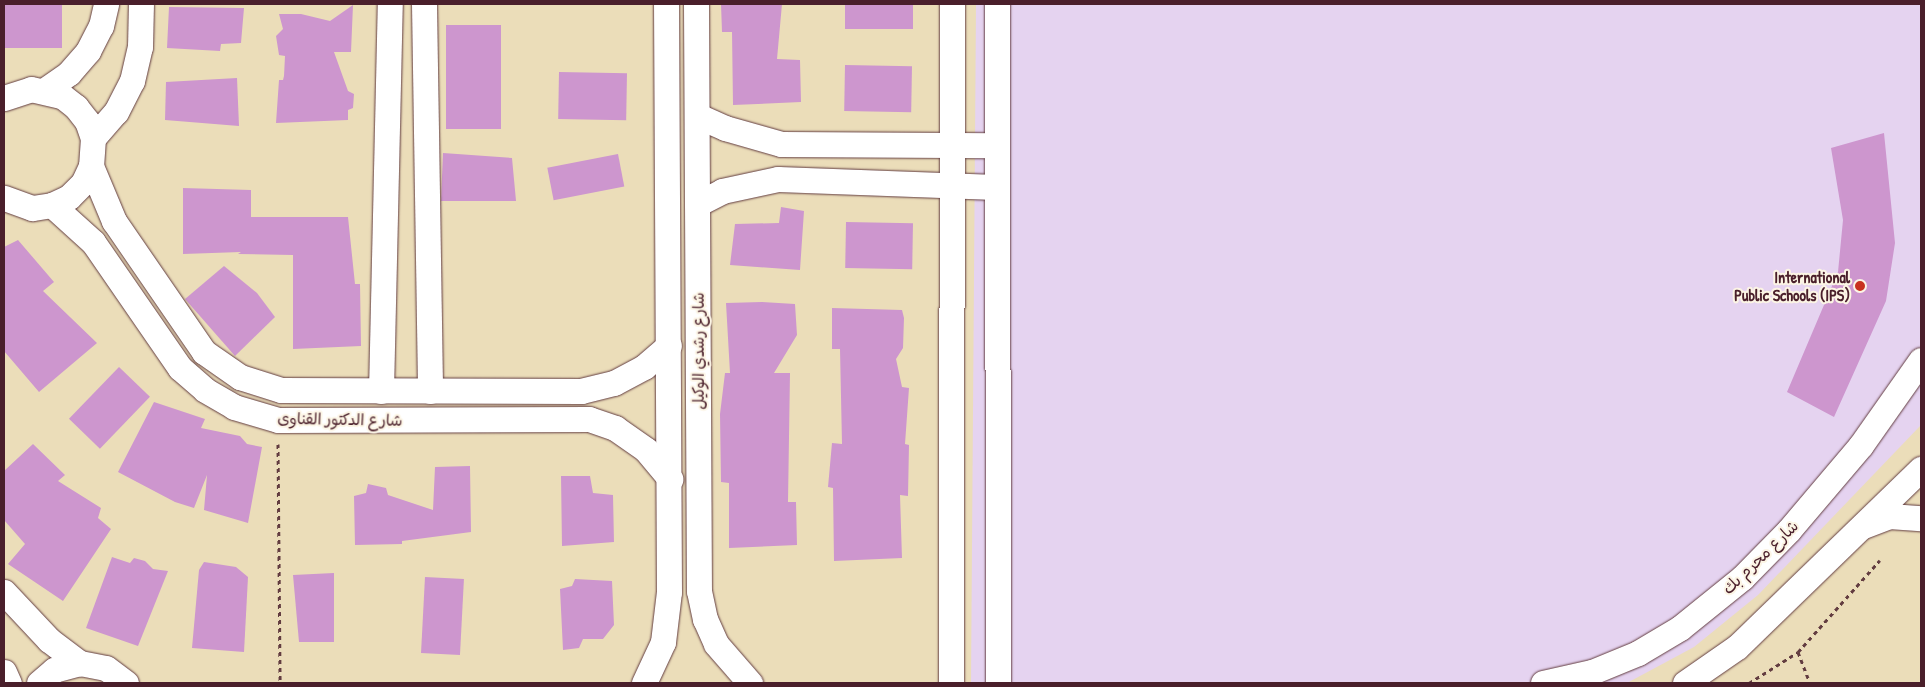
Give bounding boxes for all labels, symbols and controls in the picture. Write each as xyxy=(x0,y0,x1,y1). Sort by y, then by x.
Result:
place label: International Public Schools (IPS) xyxy=(1734,267,1850,305)
marker: International Public Schools (IPS) xyxy=(1854,280,1866,292)
street label: شارع رشدي الوكيل xyxy=(688,292,708,410)
street label: شارع الدكتور القناوى xyxy=(277,408,403,430)
street label: شارع محرم بك xyxy=(1718,516,1802,598)

